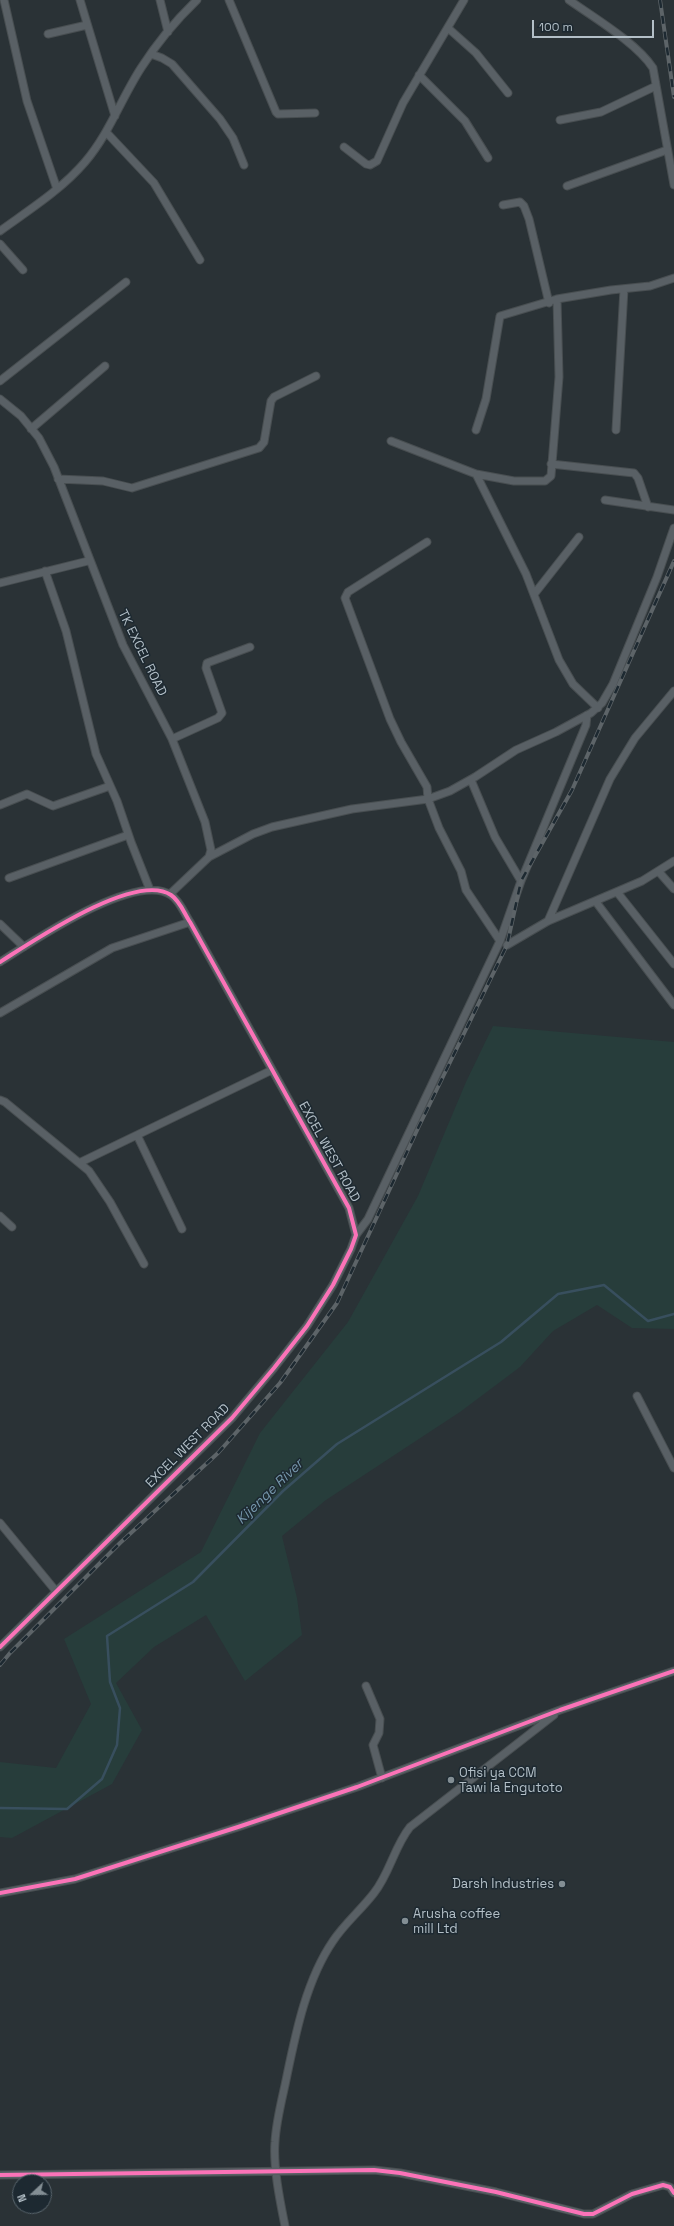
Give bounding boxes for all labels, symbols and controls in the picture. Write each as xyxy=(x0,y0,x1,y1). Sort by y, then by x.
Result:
scale bar xyxy=(534,12,656,38)
text: 100 m xyxy=(539,19,573,35)
street label: TK EXCEL ROAD xyxy=(114,607,170,699)
street label: EXCEL WEST ROAD xyxy=(295,1099,363,1205)
street label: EXCEL WEST ROAD xyxy=(143,1401,233,1491)
water label: Kijenge River xyxy=(233,1456,307,1528)
place label: Ofisi ya CCM Tawi la Engutoto xyxy=(459,1765,563,1796)
marker: Ofisi ya CCM Tawi la Engutoto xyxy=(446,1775,456,1785)
place label: Darsh Industries xyxy=(452,1876,554,1892)
marker: Darsh Industries xyxy=(557,1879,567,1889)
place label: Arusha coffee mill Ltd xyxy=(413,1906,500,1937)
marker: Arusha coffee mill Ltd xyxy=(400,1916,410,1926)
north arrow xyxy=(12,2174,52,2214)
text: N xyxy=(14,2192,30,2204)

